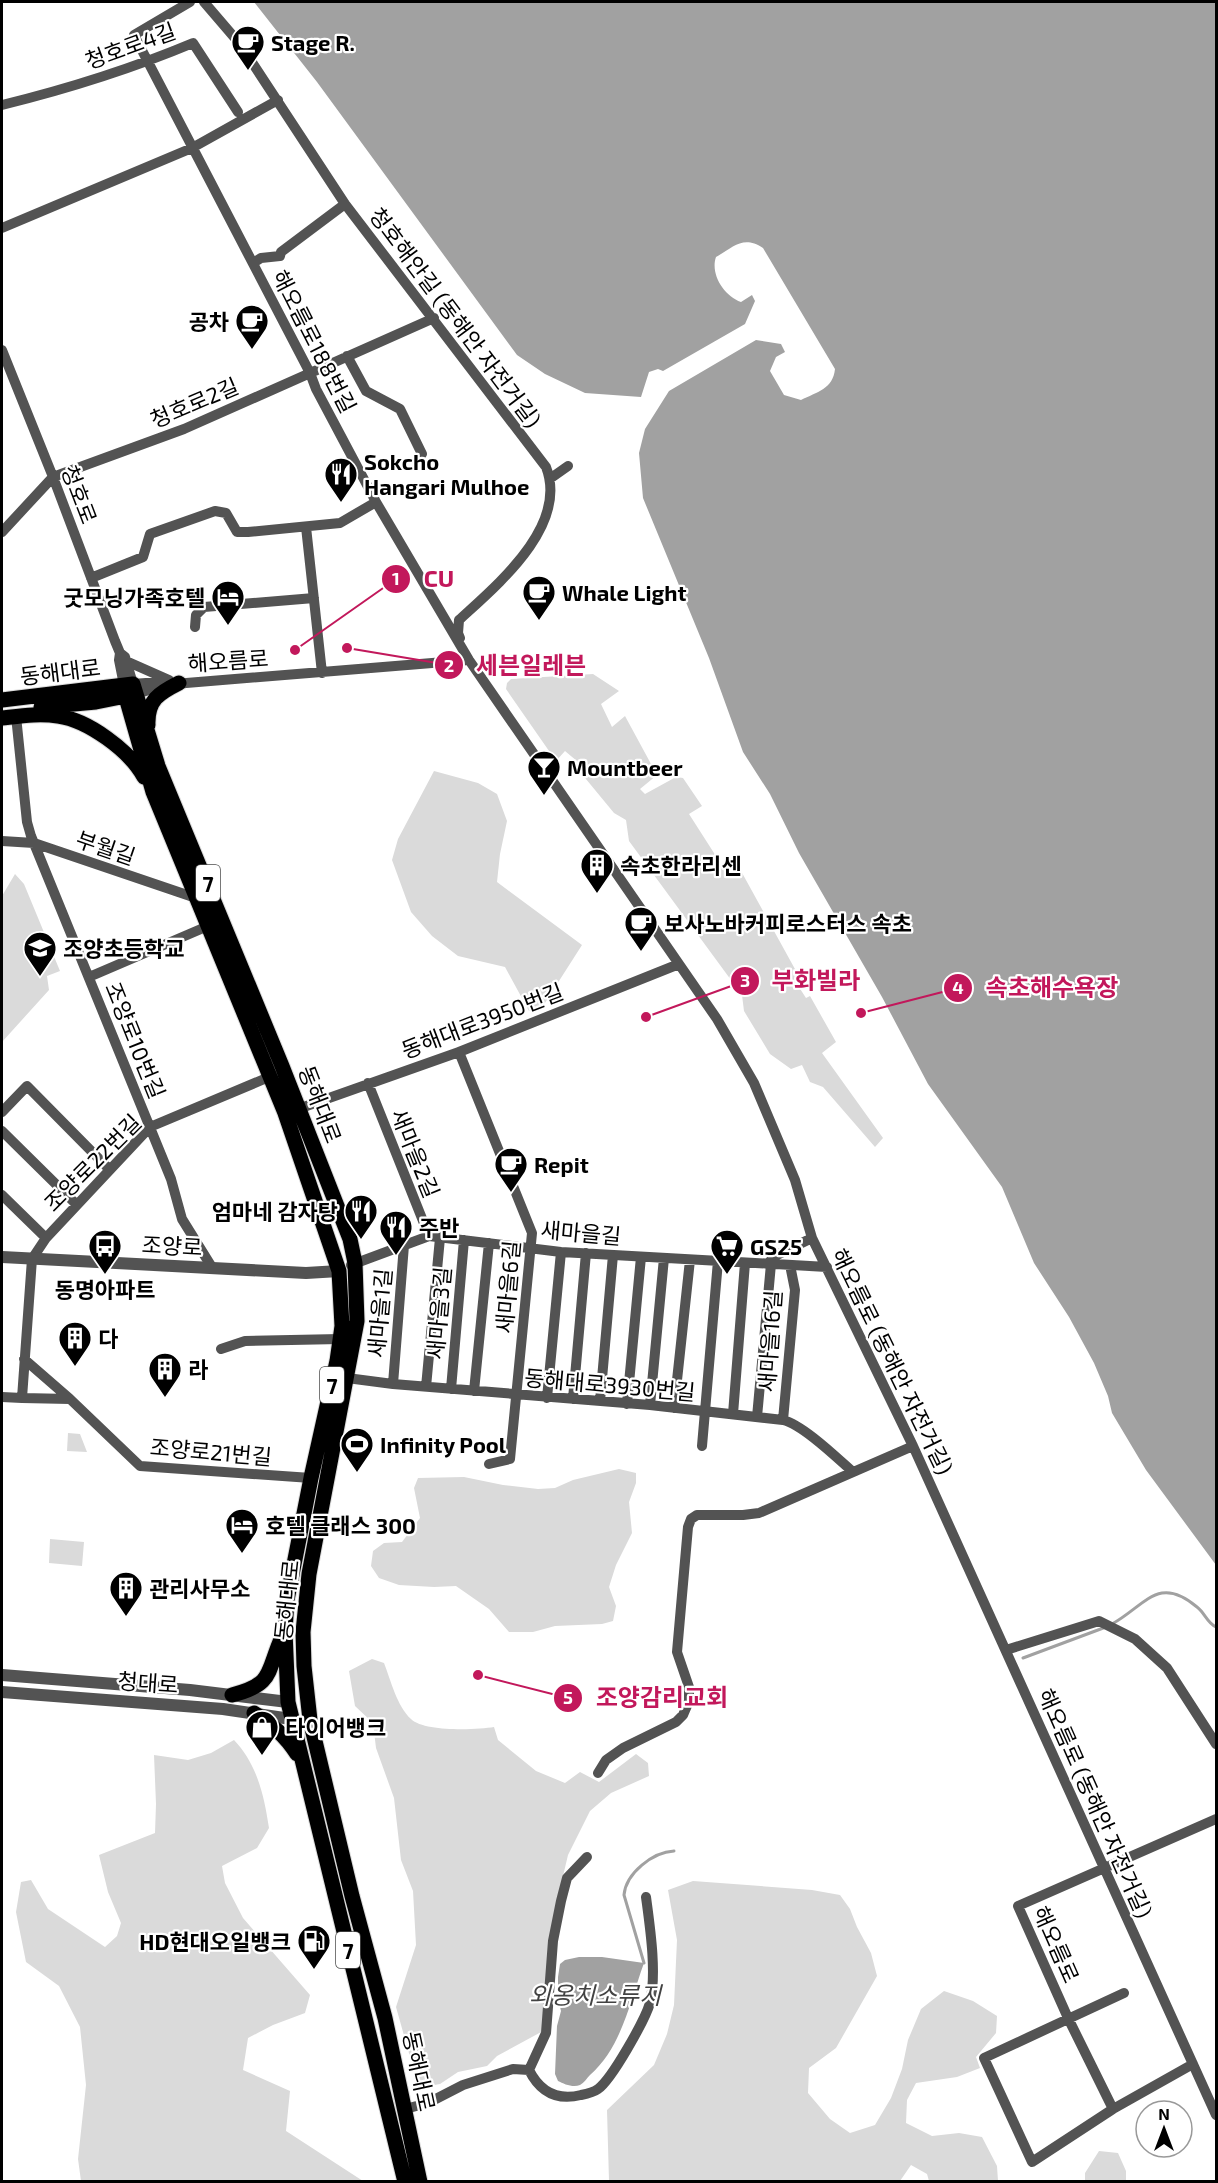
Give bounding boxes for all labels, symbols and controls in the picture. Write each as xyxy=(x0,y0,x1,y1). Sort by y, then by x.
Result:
street label: 청호로4길 xyxy=(81,17,179,73)
cafe icon: Stage R. xyxy=(230,24,266,71)
place label: Stage R. xyxy=(271,29,355,55)
street label: 청호해안길 (동해안 자전거길) xyxy=(365,202,547,432)
street label: 해오름로188번길 xyxy=(268,265,362,417)
cafe icon: 공차 xyxy=(234,303,270,350)
place label: 공차 xyxy=(189,308,229,334)
street label: 청호로2길 xyxy=(146,372,242,432)
place label: Sokcho Hangari Mulhoe xyxy=(364,448,529,499)
restaurant icon: Sokcho Hangari Mulhoe xyxy=(323,456,359,503)
street label: 청호로 xyxy=(57,461,103,527)
callout: CU xyxy=(381,558,466,600)
text: CU xyxy=(424,563,454,592)
text: 1 xyxy=(392,567,400,589)
cafe icon: Whale Light xyxy=(521,574,557,621)
hotel icon: 굿모닝가족호텔 xyxy=(210,579,246,626)
place label: Whale Light xyxy=(562,579,687,605)
place label: 굿모닝가족호텔 xyxy=(63,584,205,610)
street label: 해오름로 xyxy=(187,644,269,676)
callout: 세븐일레븐 xyxy=(434,644,599,686)
text: 세븐일레븐 xyxy=(476,650,586,679)
street label: 동해대로 xyxy=(18,653,102,689)
text: 2 xyxy=(444,654,454,676)
bar icon: Mountbeer xyxy=(526,749,562,796)
place label: Mountbeer xyxy=(567,754,683,780)
street label: 부월길 xyxy=(73,825,139,869)
building icon: 속초한라리센 xyxy=(579,847,615,894)
place label: 속초한라리센 xyxy=(620,852,741,878)
road number: 7 xyxy=(196,865,220,901)
cafe icon: 보사노바커피로스터스 속초 xyxy=(623,905,659,952)
place label: 보사노바커피로스터스 속초 xyxy=(664,910,912,936)
school or university icon: 조양초등학교 xyxy=(22,930,58,977)
place label: 조양초등학교 xyxy=(63,935,184,961)
callout: 부화빌라 xyxy=(730,960,872,1002)
text: 부화빌라 xyxy=(772,965,860,994)
callout: 속초해수욕장 xyxy=(943,967,1130,1009)
text: 3 xyxy=(740,969,750,991)
text: 속초해수욕장 xyxy=(986,972,1118,1001)
text: 4 xyxy=(952,976,964,998)
street label: 동해대로3950번길 xyxy=(397,977,567,1063)
street label: 조양로10번길 xyxy=(101,978,171,1102)
street label: 동해대로 xyxy=(294,1062,348,1146)
street label: 새마을2길 xyxy=(386,1105,446,1201)
street label: 조양로22번길 xyxy=(38,1108,146,1216)
cafe icon: Repit xyxy=(493,1146,529,1193)
place label: Repit xyxy=(534,1151,589,1177)
restaurant icon: 엄마네 감자탕 xyxy=(343,1193,379,1240)
place label: 엄마네 감자탕 xyxy=(212,1198,338,1224)
restaurant icon: 주반 xyxy=(378,1209,414,1256)
place label: 주반 xyxy=(419,1214,459,1240)
street label: 새마을길 xyxy=(540,1216,622,1248)
bus stop icon: 동명아파트 xyxy=(87,1228,123,1275)
supermarket icon: GS25 xyxy=(709,1228,745,1275)
street label: 조양로 xyxy=(141,1230,203,1260)
place label: GS25 xyxy=(750,1233,802,1259)
street label: 새마을6길 xyxy=(490,1239,524,1335)
street label: 해오름로 (동해안 자전거길) xyxy=(827,1244,959,1478)
street label: 새마을3길 xyxy=(421,1265,455,1361)
street label: 새마을1길 xyxy=(362,1267,396,1359)
place label: 동명아파트 xyxy=(54,1276,156,1302)
street label: 새마을16길 xyxy=(752,1289,786,1393)
building icon: 다 xyxy=(57,1320,93,1367)
place label: 다 xyxy=(98,1325,118,1351)
building icon: 라 xyxy=(147,1351,183,1398)
place label: 라 xyxy=(188,1356,208,1382)
street label: 동해대로3930번길 xyxy=(523,1364,697,1404)
road number: 7 xyxy=(320,1367,344,1403)
sports icon: Infinity Pool xyxy=(339,1426,375,1473)
place label: Infinity Pool xyxy=(380,1431,507,1458)
street label: 조양로21번길 xyxy=(149,1433,273,1469)
hotel icon: 호텔 클래스 300 xyxy=(224,1507,260,1554)
place label: 호텔 클래스 300 xyxy=(265,1512,416,1538)
street label: 동해대로 xyxy=(269,1558,303,1642)
building icon: 관리사무소 xyxy=(108,1570,144,1617)
place label: 관리사무소 xyxy=(149,1575,250,1601)
street label: 청대로 xyxy=(117,1667,179,1697)
callout: 조양감리교회 xyxy=(553,1677,740,1719)
text: 조양감리교회 xyxy=(596,1682,728,1711)
street label: 해오름로 (동해안 자전거길) xyxy=(1034,1684,1158,1922)
text: 5 xyxy=(563,1686,573,1708)
shop icon: 타이어뱅크 xyxy=(244,1709,280,1756)
place label: 타이어뱅크 xyxy=(285,1714,386,1740)
street label: 해오름로 xyxy=(1029,1902,1085,1986)
fuel station icon: HD현대오일뱅크 xyxy=(296,1923,332,1970)
place label: HD현대오일뱅크 xyxy=(139,1928,291,1954)
road number: 7 xyxy=(336,1932,360,1968)
water label: 외옹치소류지 xyxy=(529,1980,663,2009)
street label: 동해대로 xyxy=(399,2029,441,2113)
north arrow xyxy=(1134,2099,1194,2159)
text: N xyxy=(1158,2104,1170,2123)

